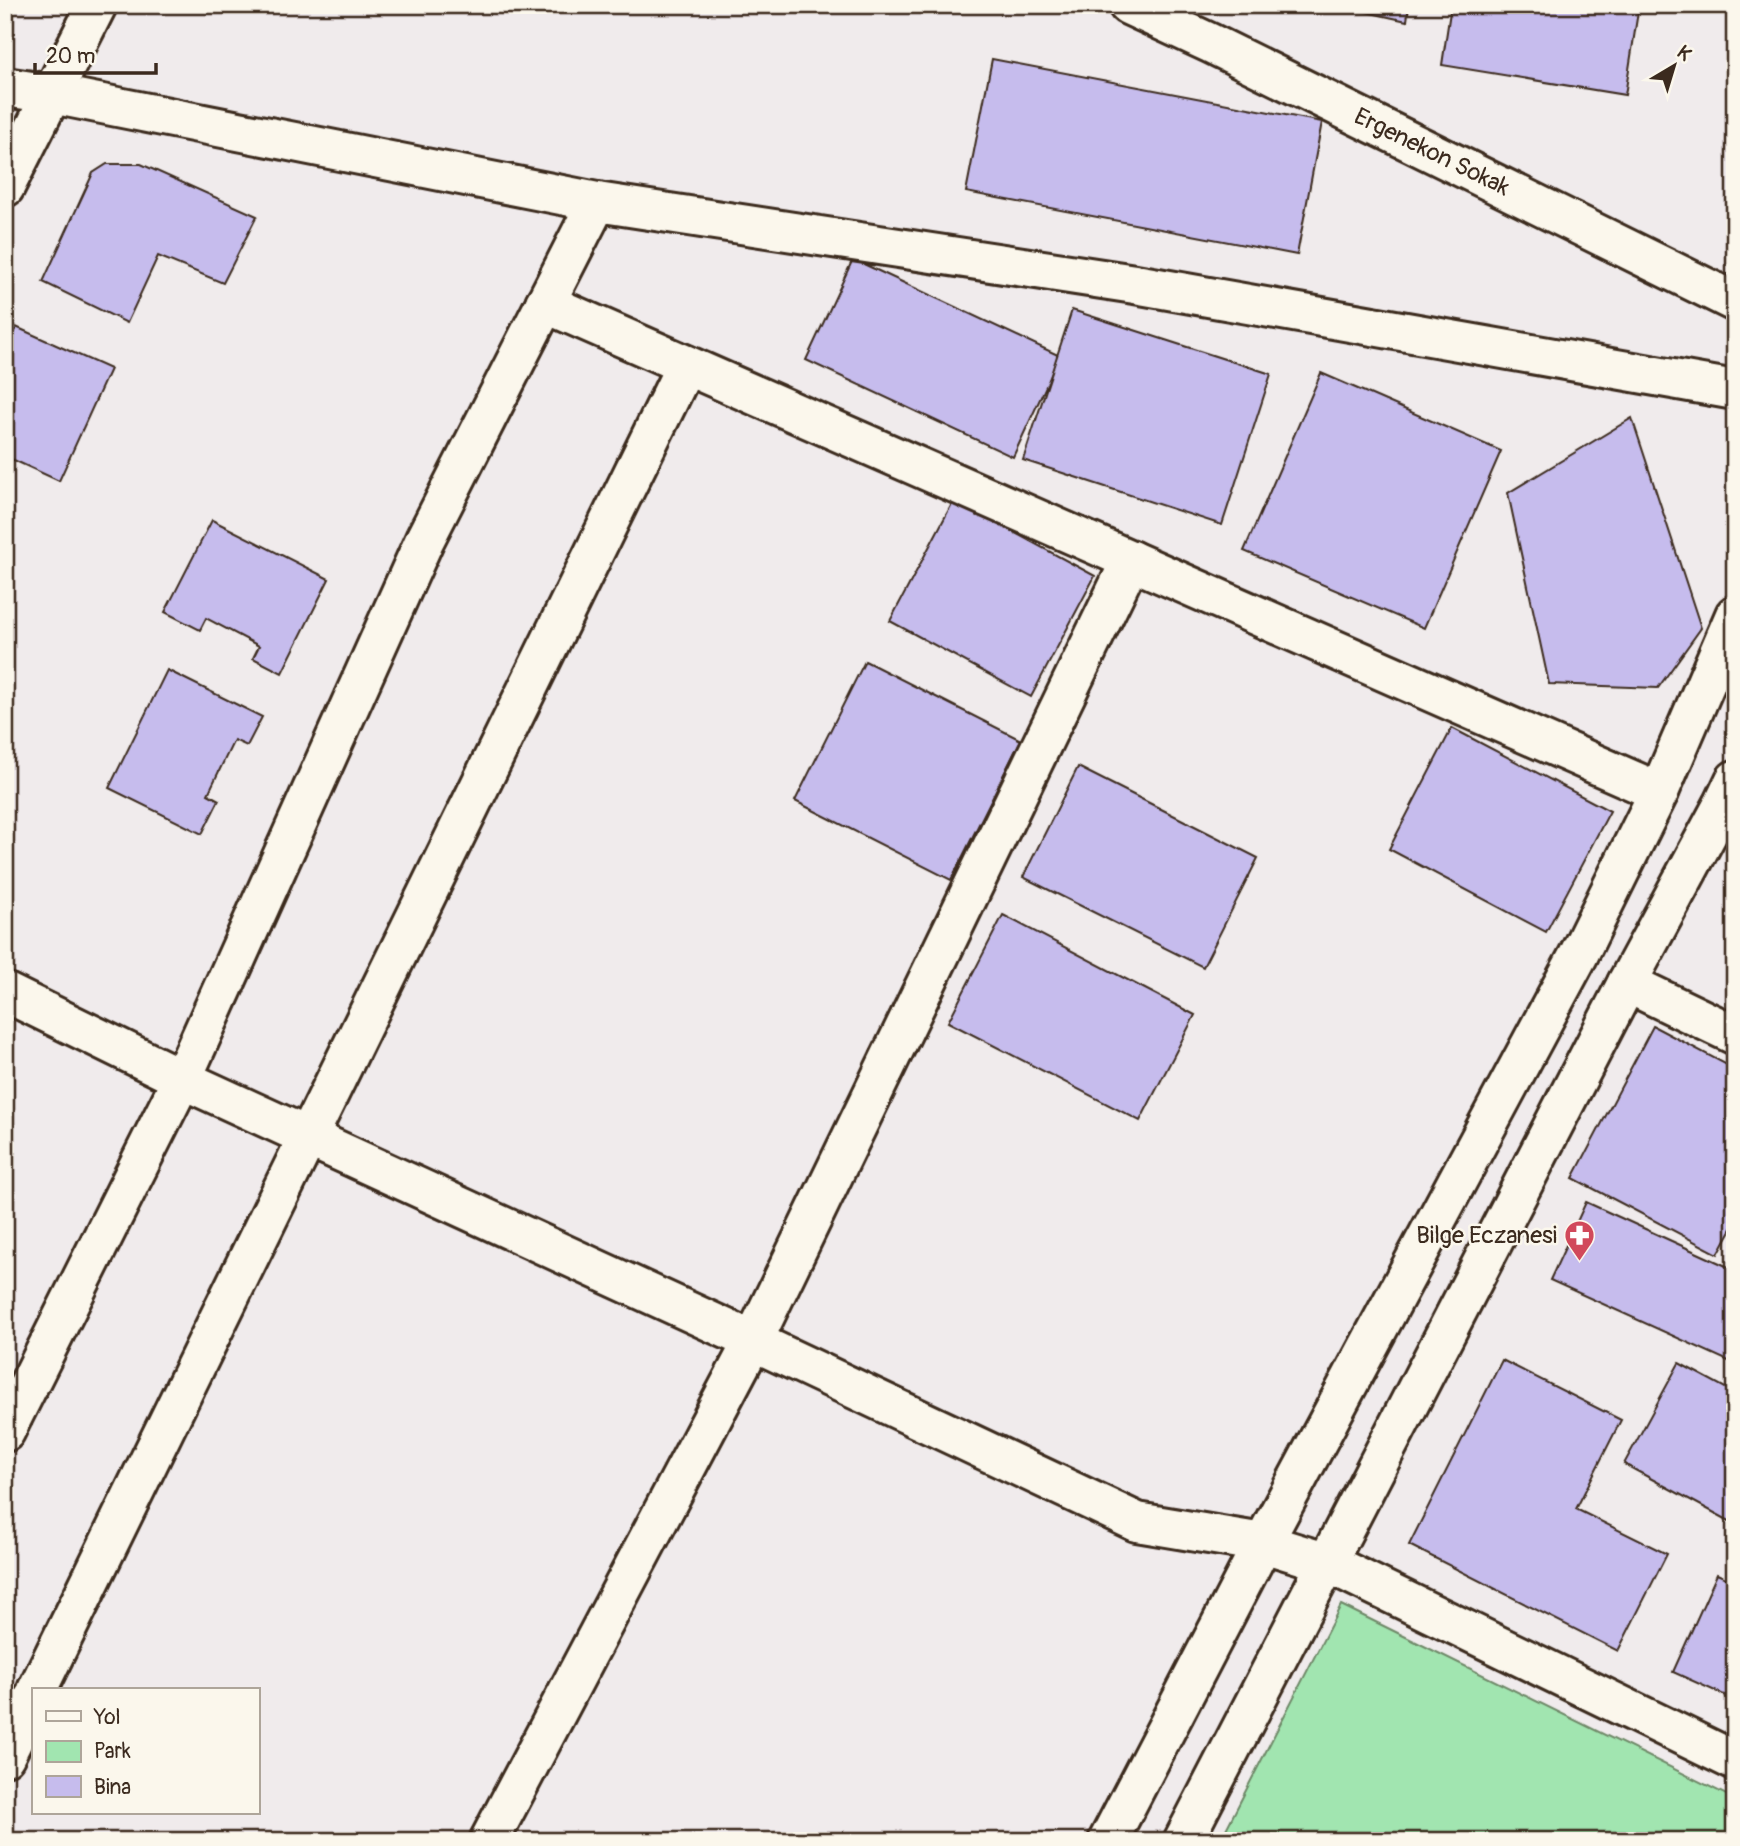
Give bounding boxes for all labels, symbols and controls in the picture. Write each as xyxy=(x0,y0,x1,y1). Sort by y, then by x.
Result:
scale bar xyxy=(35,32,156,76)
north arrow xyxy=(1638,32,1708,102)
text: K xyxy=(1672,40,1696,67)
text: 20 m xyxy=(46,43,95,70)
street label: Ergenekon Sokak xyxy=(1350,102,1514,202)
pharmacy icon: Bilge Eczanesi xyxy=(1563,1218,1597,1262)
place label: Bilge Eczanesi xyxy=(1416,1221,1557,1250)
legend xyxy=(32,1688,259,1814)
text: Yol xyxy=(93,1704,121,1731)
text: Park xyxy=(94,1738,131,1765)
text: Bina xyxy=(94,1774,131,1801)

